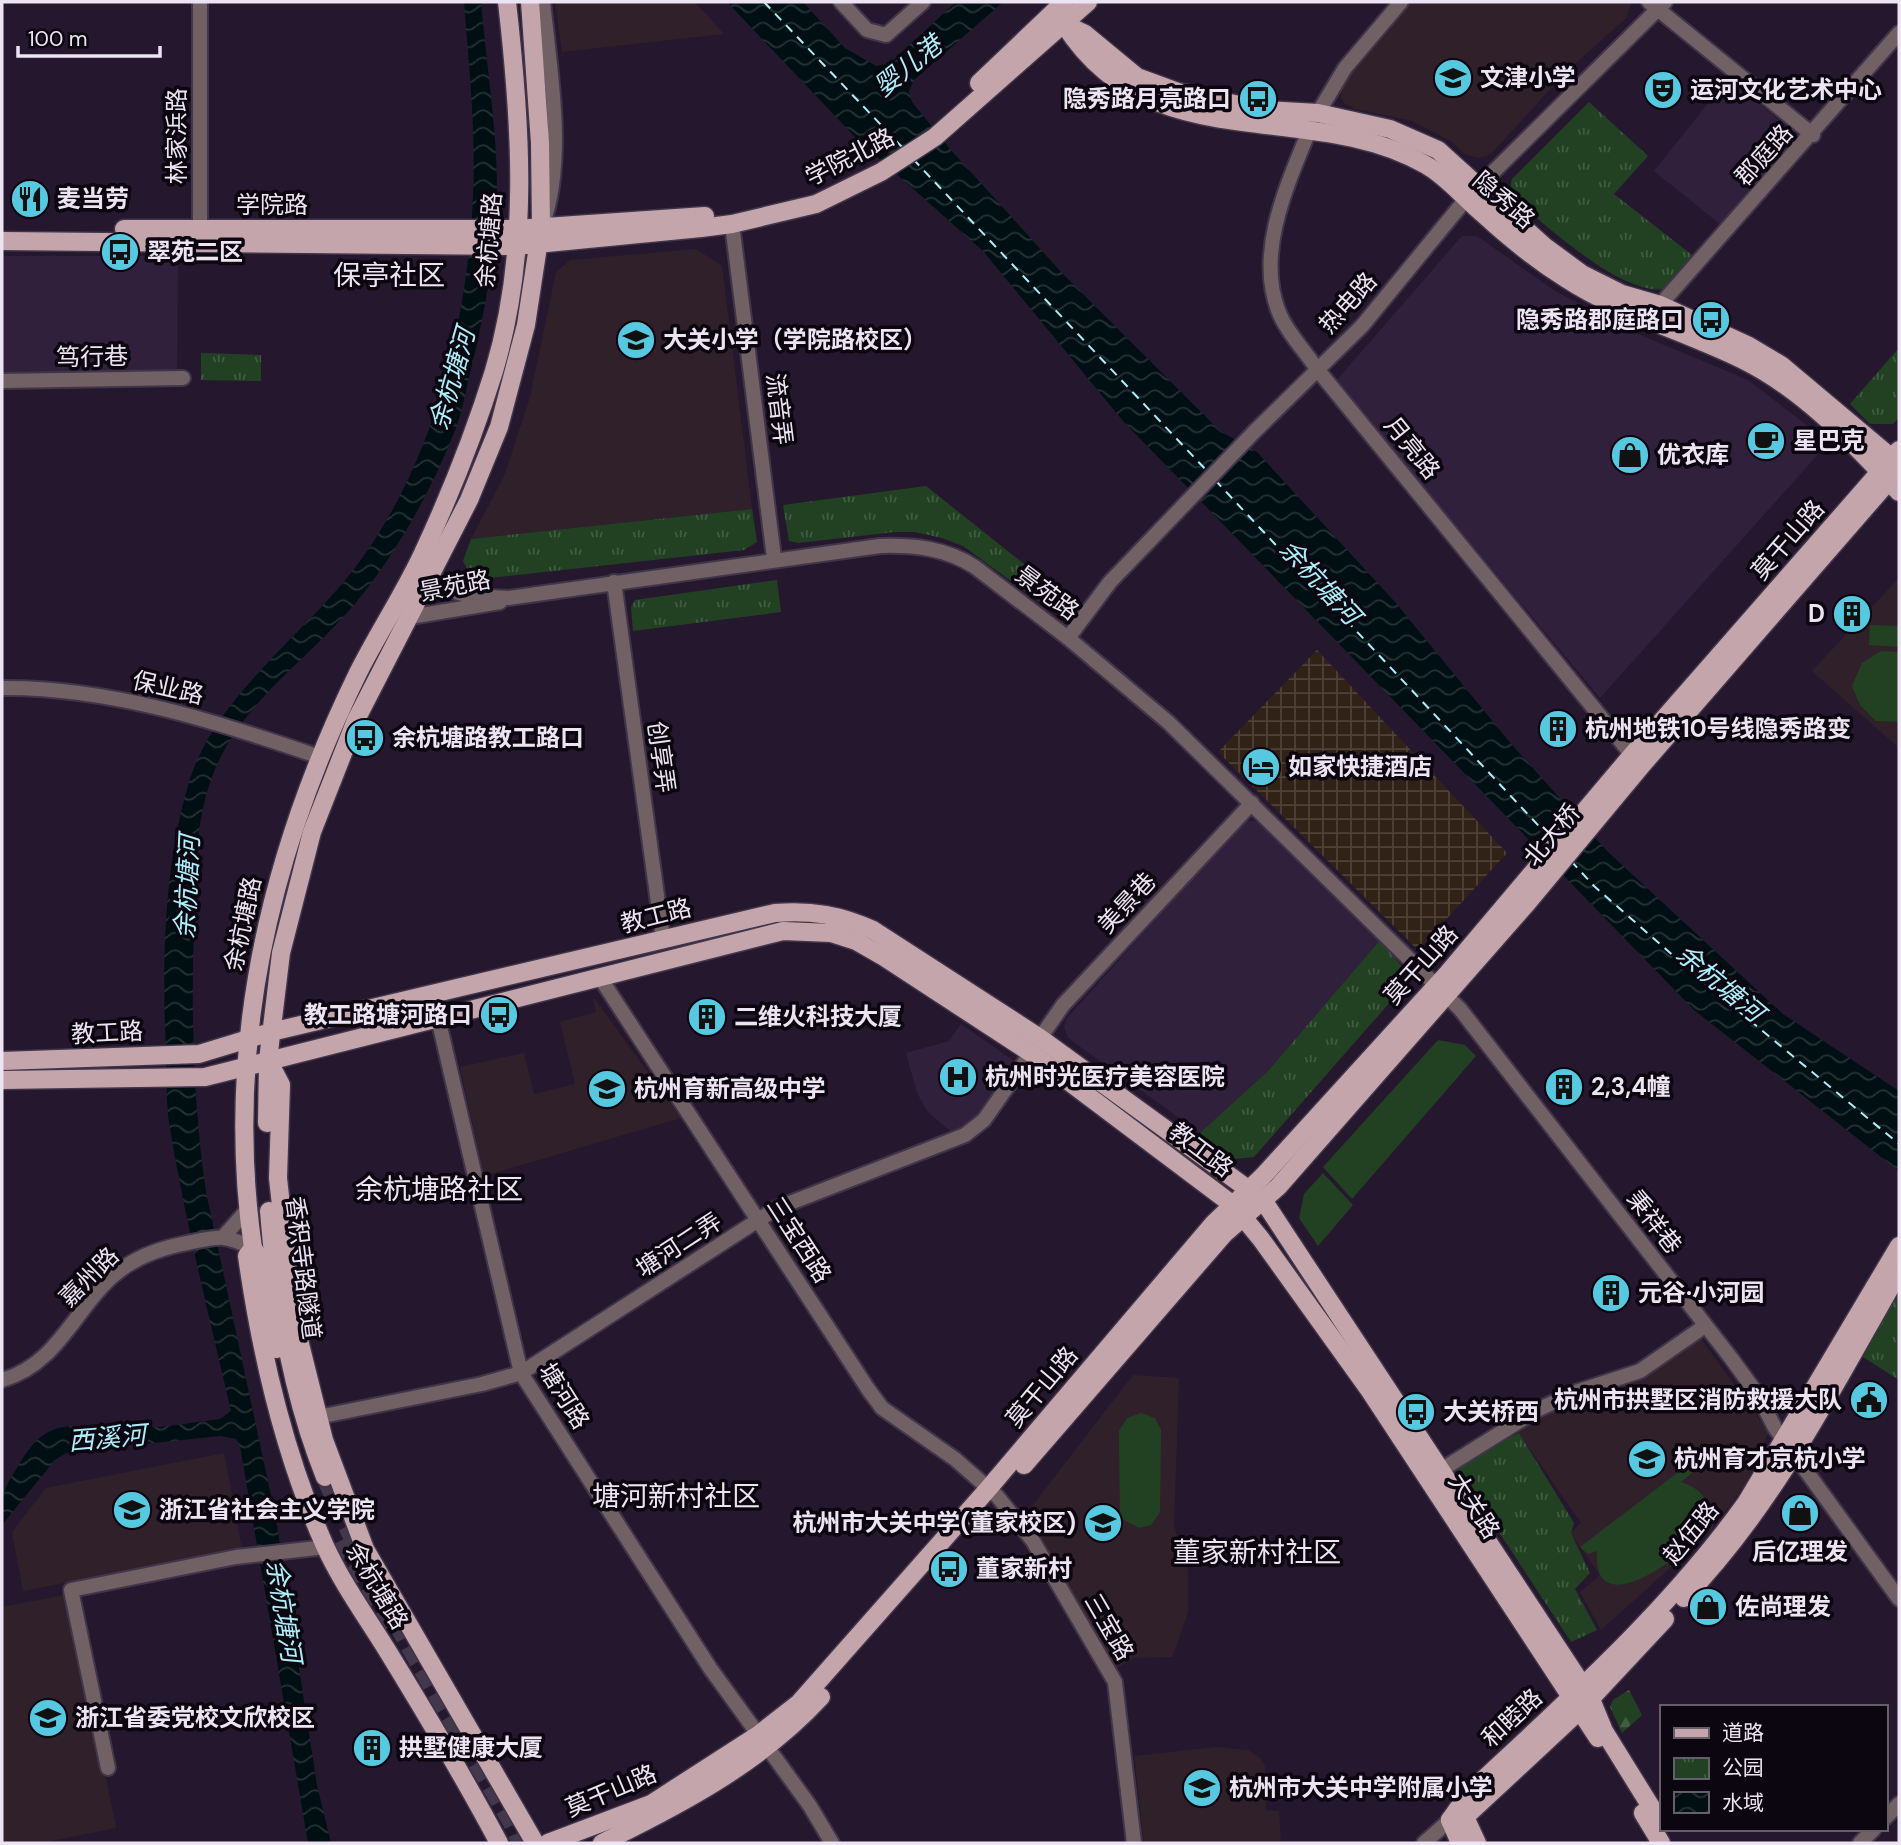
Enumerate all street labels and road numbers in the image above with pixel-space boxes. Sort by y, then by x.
street label: 林家浜路 [161,88,192,184]
street label: 郡庭路 [1728,118,1799,192]
street label: 学院北路 [800,121,900,192]
street label: 隐秀路 [1467,164,1542,235]
street label: 学院路 [236,189,308,220]
street label: 余杭塘路 [469,191,508,289]
street label: 热电路 [1312,266,1383,340]
street label: 笃行巷 [56,340,128,373]
street label: 流音弄 [760,371,799,447]
street label: 月亮路 [1378,410,1447,485]
street label: 莫干山路 [1744,493,1831,586]
street label: 景苑路 [1009,559,1085,627]
street label: 景苑路 [417,563,493,608]
street label: 保业路 [130,664,207,711]
street label: 创享弄 [641,719,682,795]
street label: 北大桥 [1517,797,1587,872]
street label: 美景巷 [1091,866,1163,940]
street label: 余杭塘路 [217,874,268,974]
street label: 教工路 [617,892,695,939]
street label: 莫干山路 [1377,919,1464,1011]
street label: 教工路 [70,1015,144,1050]
street label: 教工路 [1163,1116,1239,1184]
street label: 秉祥巷 [1620,1184,1689,1260]
street label: 三宝西路 [760,1191,839,1288]
street label: 香积寺路隧道 [279,1195,328,1341]
street label: 塘河二弄 [630,1205,727,1284]
street label: 嘉州路 [52,1240,125,1313]
street label: 莫干山路 [999,1340,1084,1433]
street label: 塘河路 [532,1357,597,1434]
street label: 大关路 [1442,1467,1507,1544]
street label: 赵伍路 [1656,1495,1725,1570]
street label: 余杭塘路 [339,1537,415,1635]
street label: 三宝路 [1078,1588,1141,1666]
street label: 和睦路 [1475,1682,1549,1754]
street label: 莫干山路 [561,1758,661,1824]

